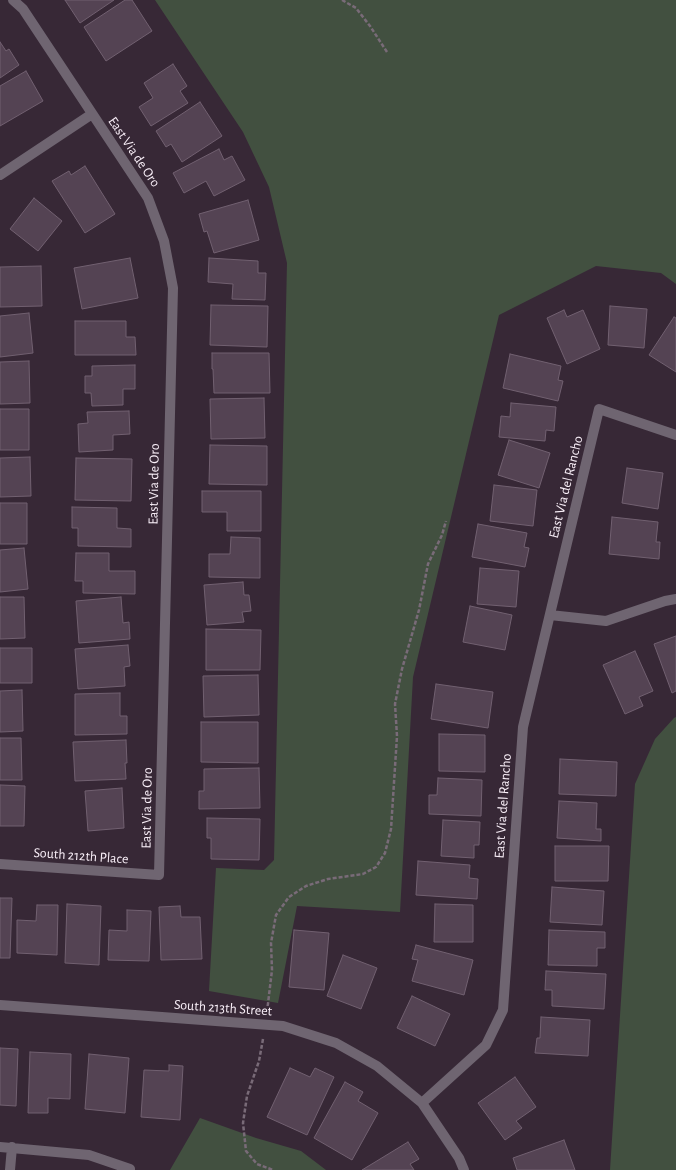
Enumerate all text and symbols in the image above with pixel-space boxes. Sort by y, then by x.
street label: East Via de Oro [104,114,164,190]
street label: East Via del Rancho [545,434,587,540]
street label: East Via de Oro [145,443,163,525]
street label: East Via del Rancho [491,753,515,859]
street label: East Via de Oro [138,767,156,849]
street label: South 212th Place [33,844,129,868]
street label: South 213th Street [173,996,273,1020]

